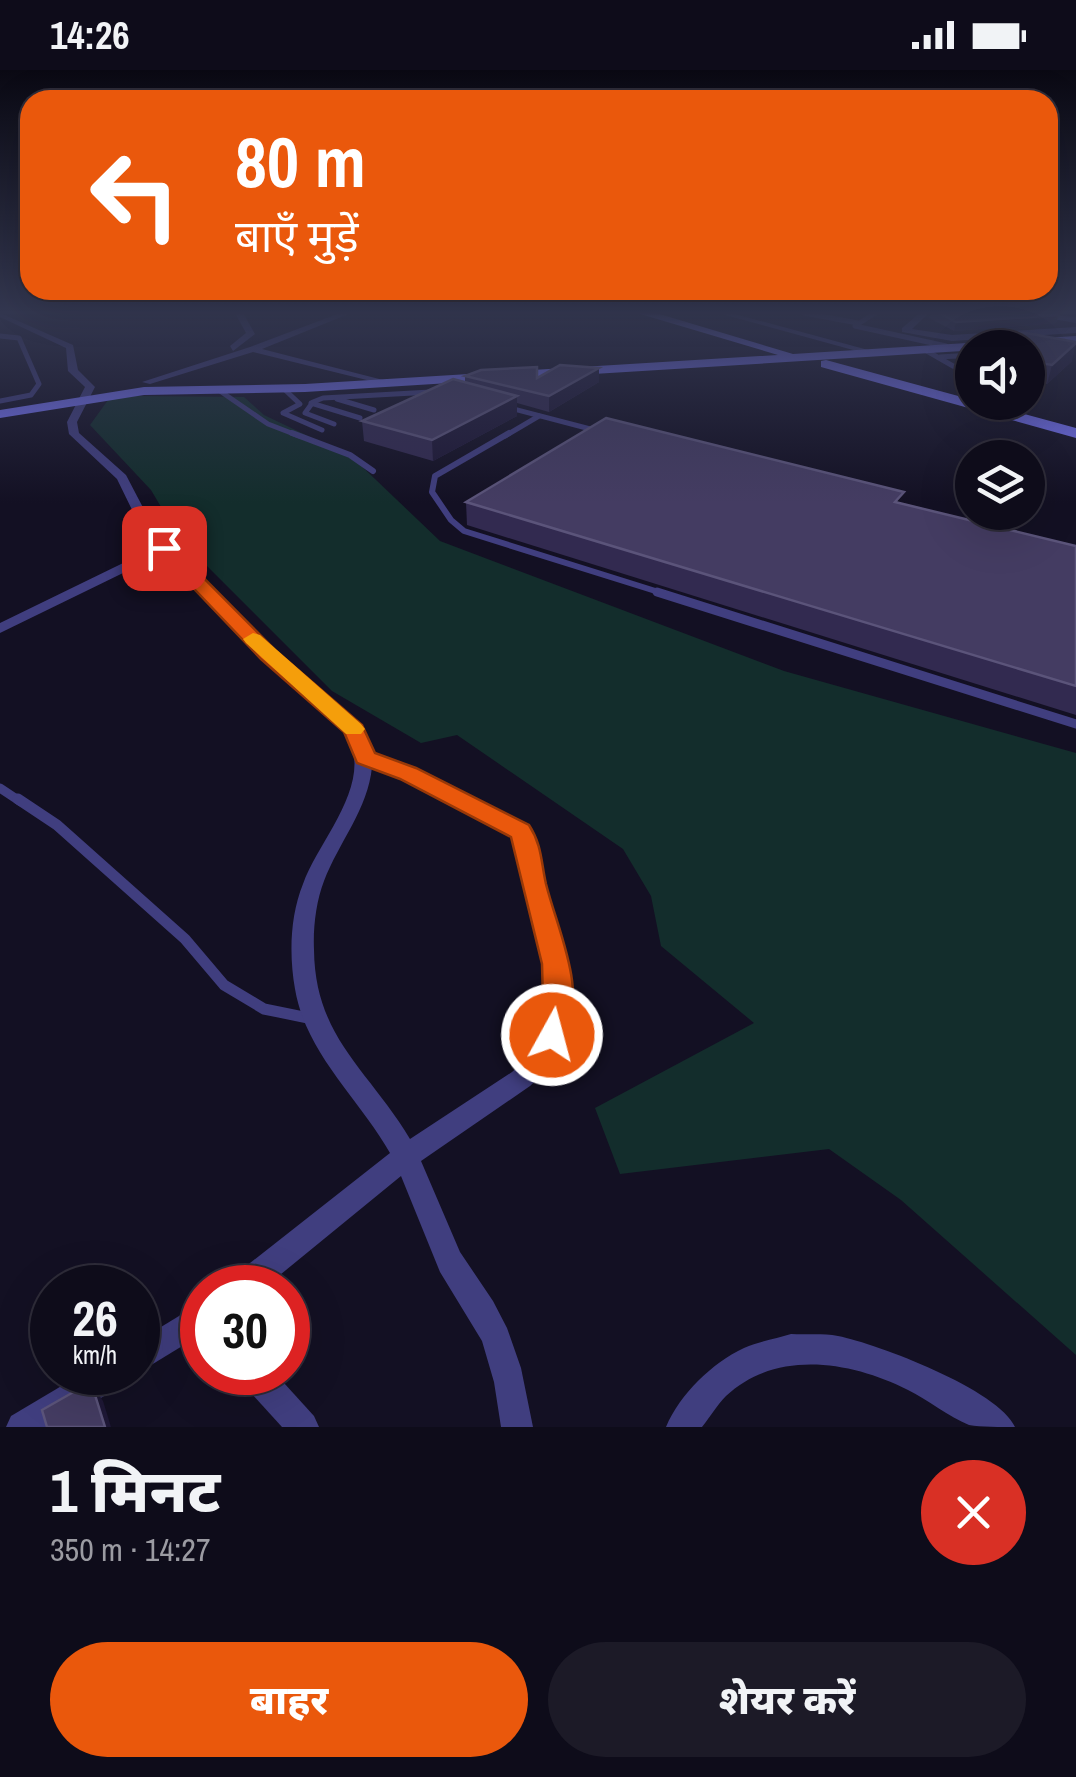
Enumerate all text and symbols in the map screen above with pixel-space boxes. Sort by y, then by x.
text: 14:26 [50,10,130,61]
text: 80 m [235,115,366,209]
icon: left [70,130,200,260]
text: बाएँ मुड़ें [235,205,358,266]
map controls [955,330,1045,530]
button: sound [955,330,1045,420]
button: layers [955,440,1045,530]
pin [122,506,207,591]
icon: arrive [137,521,192,576]
position arrow [500,983,604,1087]
speed limit sign: 30 [180,1265,310,1395]
text: 26 [72,1284,118,1352]
text: km/h [73,1338,117,1372]
text: 1 मिनट [50,1450,220,1531]
button: close [921,1460,1026,1565]
text: 350 m · 14:27 [50,1528,210,1571]
button: बाहर [50,1642,528,1757]
button: शेयर करें [548,1642,1026,1757]

